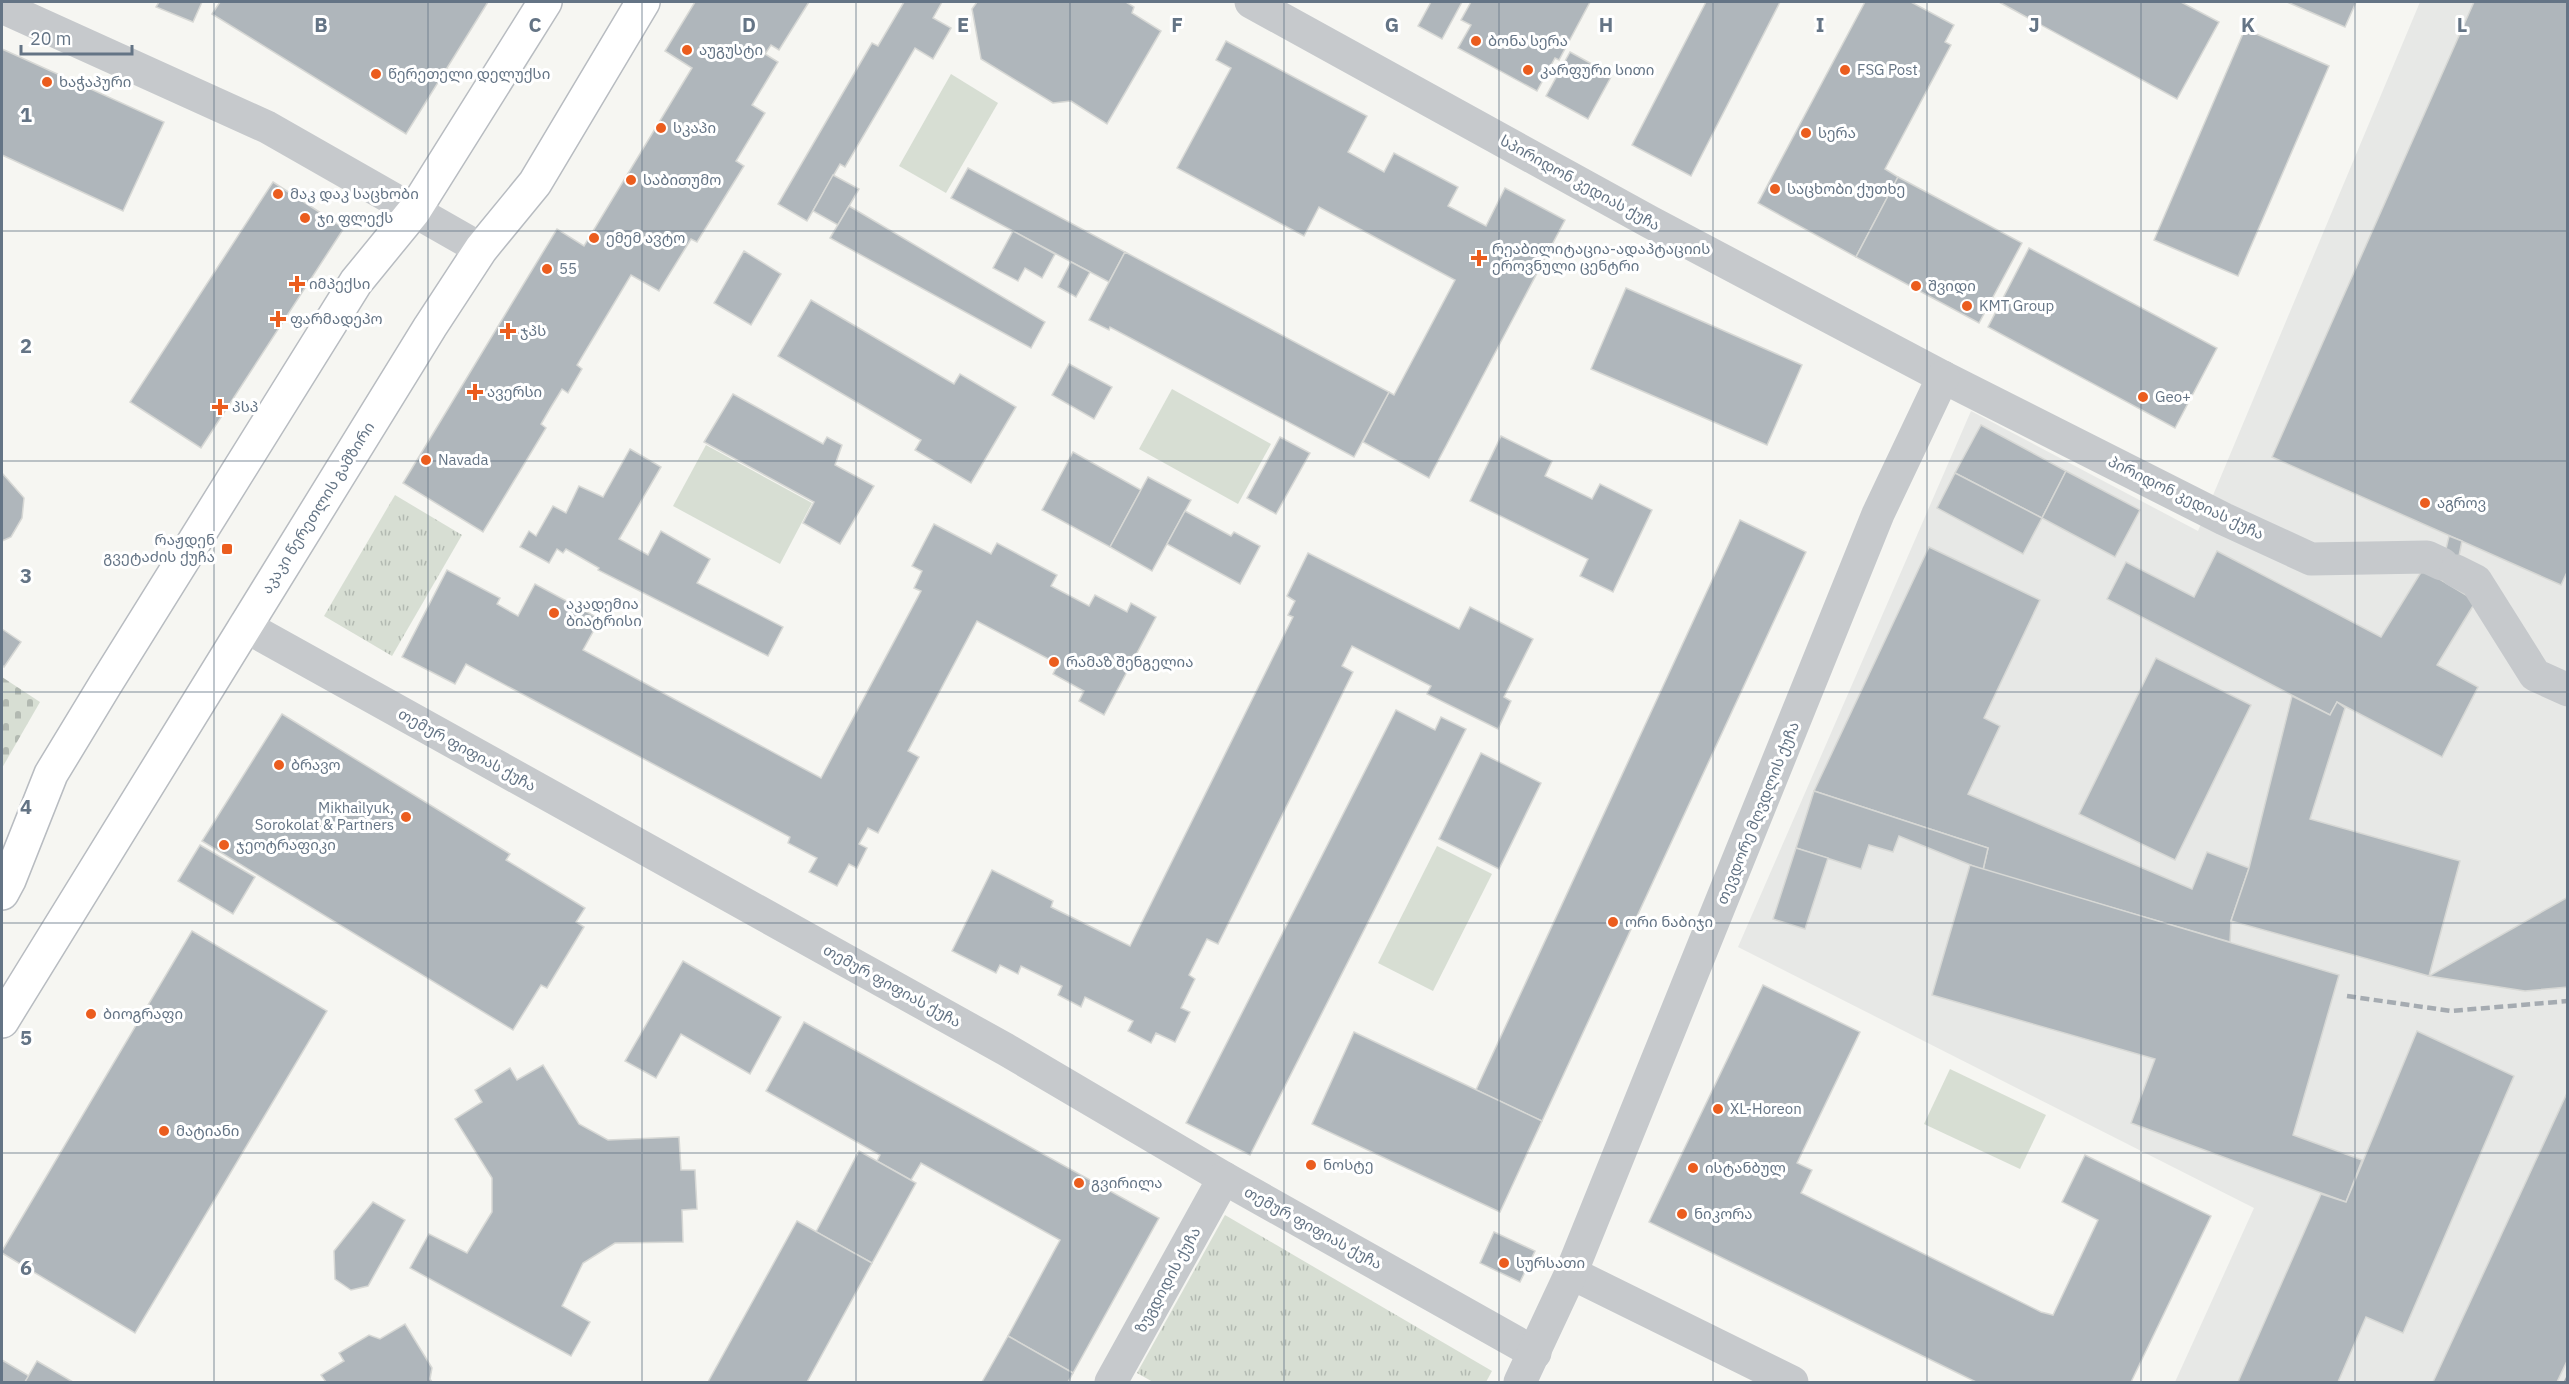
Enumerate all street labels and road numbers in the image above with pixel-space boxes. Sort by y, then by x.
street label: სპირიდონ კედიას ქუჩა [1497,131,1664,234]
street label: აკაკი წერეთლის გამზირი [257,418,378,597]
street label: პირიდონ კედიას ქუჩა [2105,452,2267,544]
street label: თემურ ფიფიას ქუჩა [395,704,539,795]
street label: თევდორე მღვდლის ქუჩა [1712,719,1803,907]
street label: თემურ ფიფიას ქუჩა [820,940,964,1031]
street label: თემურ ფიფიას ქუჩა [1241,1182,1385,1273]
street label: ზუგდიდის ქუჩა [1131,1224,1204,1336]

